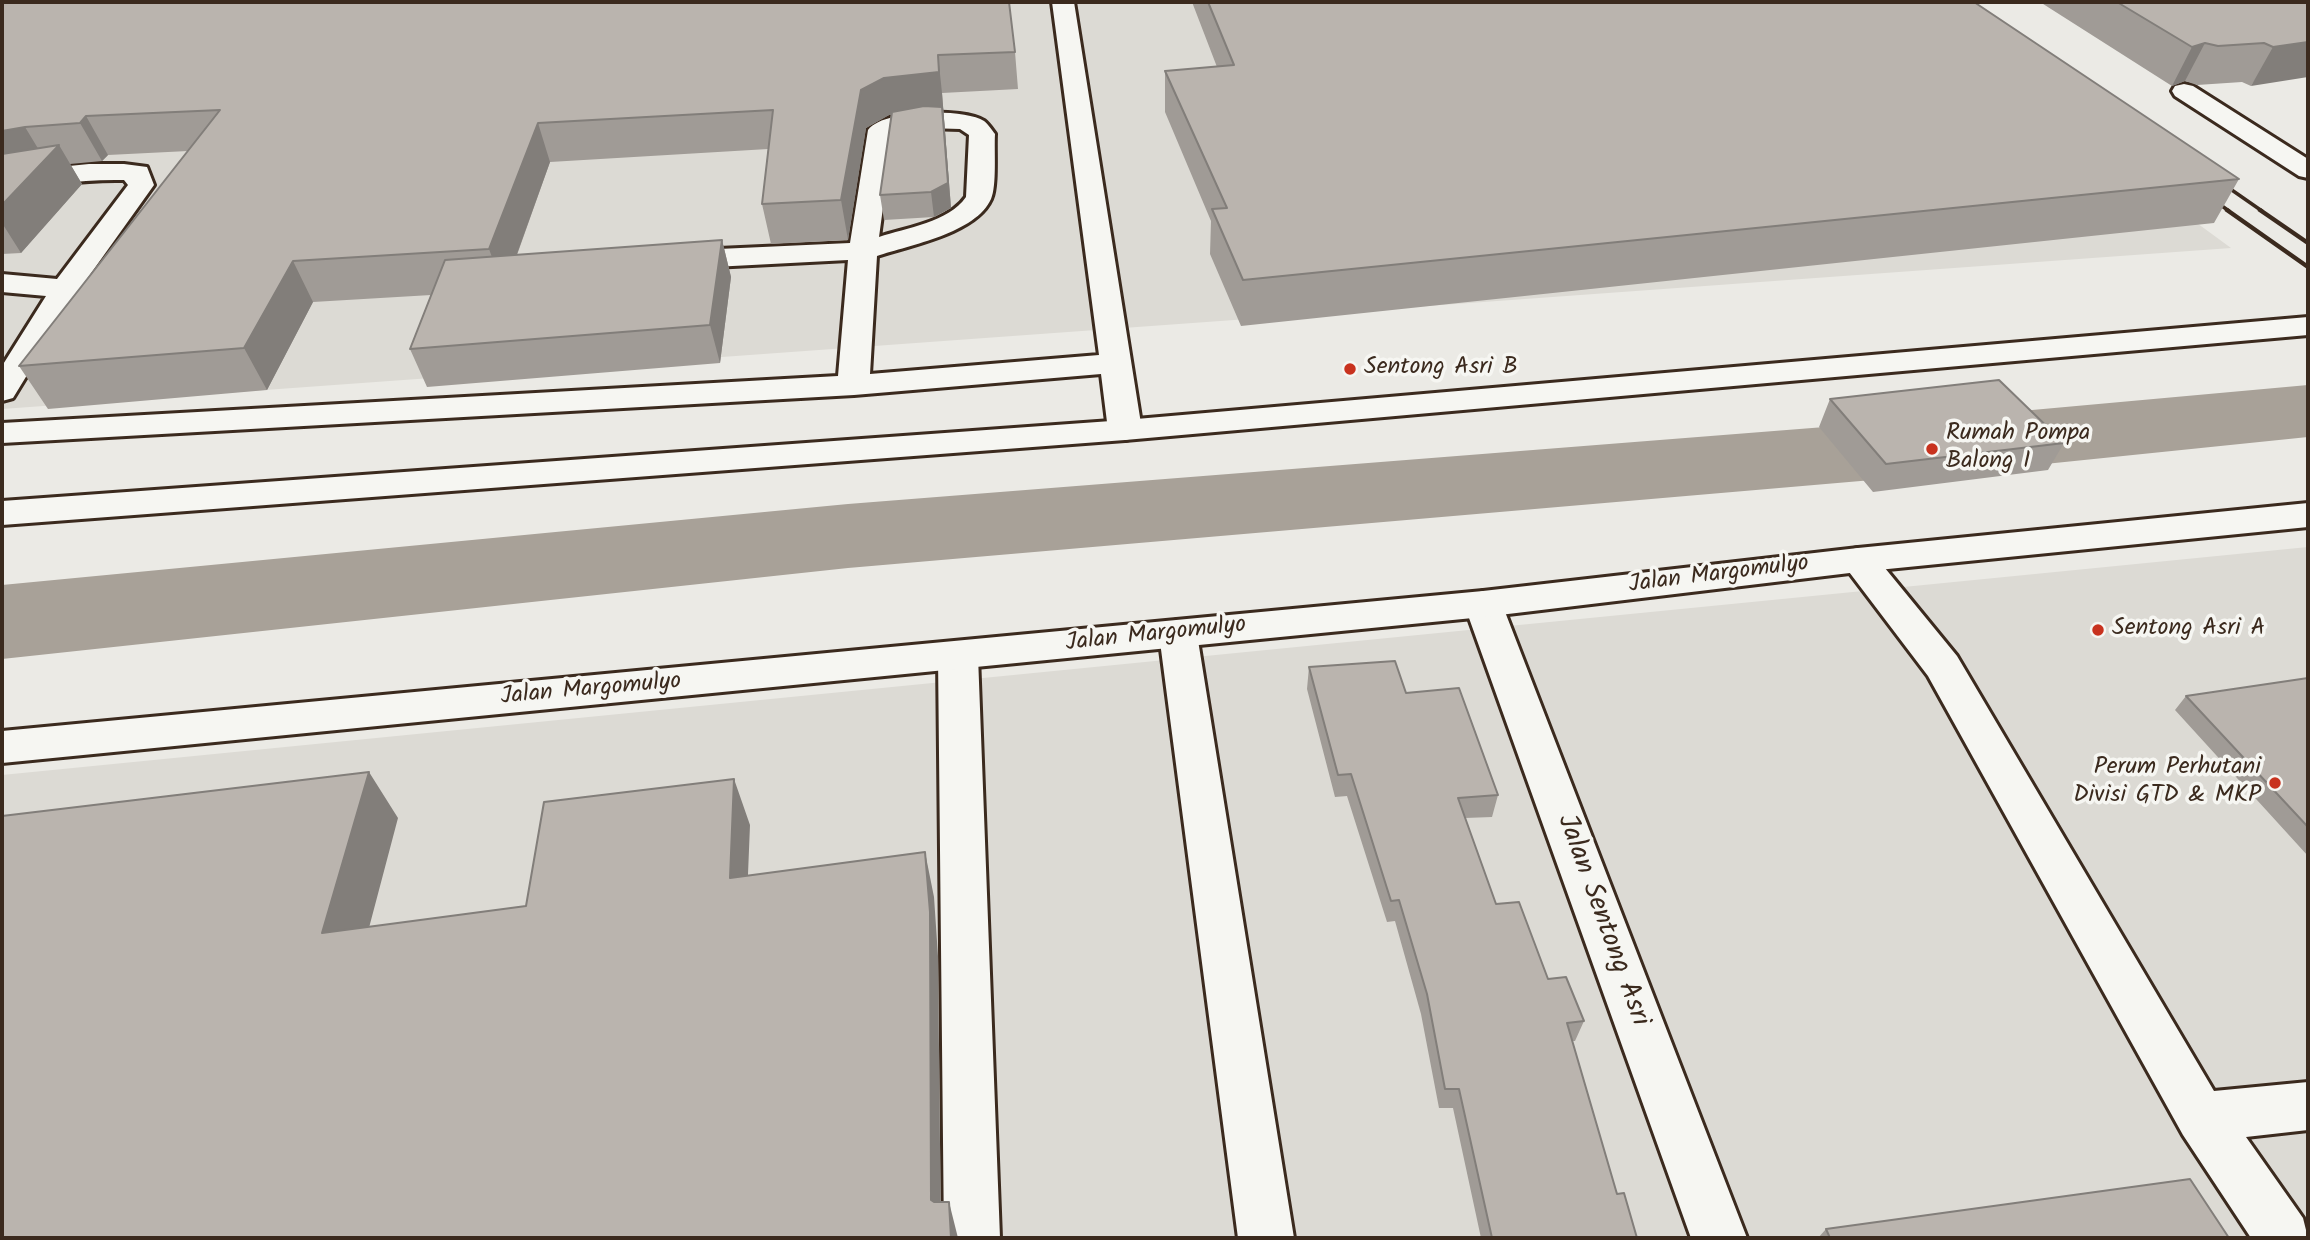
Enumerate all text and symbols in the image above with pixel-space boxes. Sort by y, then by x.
place label: Sentong Asri B [1364,355,1518,383]
marker: Sentong Asri B [1342,361,1358,377]
place label: Rumah Pompa Balong I [1946,421,2090,477]
marker: Rumah Pompa Balong I [1924,441,1940,457]
street label: Jalan Margomulyo [1627,551,1811,601]
street label: Jalan Margomulyo [1064,612,1248,660]
place label: Sentong Asri A [2112,616,2265,644]
marker: Sentong Asri A [2090,622,2106,638]
street label: Jalan Margomulyo [500,669,682,713]
place label: Perum Perhutani Divisi GTD & MKP [2073,755,2261,811]
marker: Perum Perhutani Divisi GTD & MKP [2267,775,2283,791]
street label: Jalan Sentong Asri [1547,811,1655,1031]

